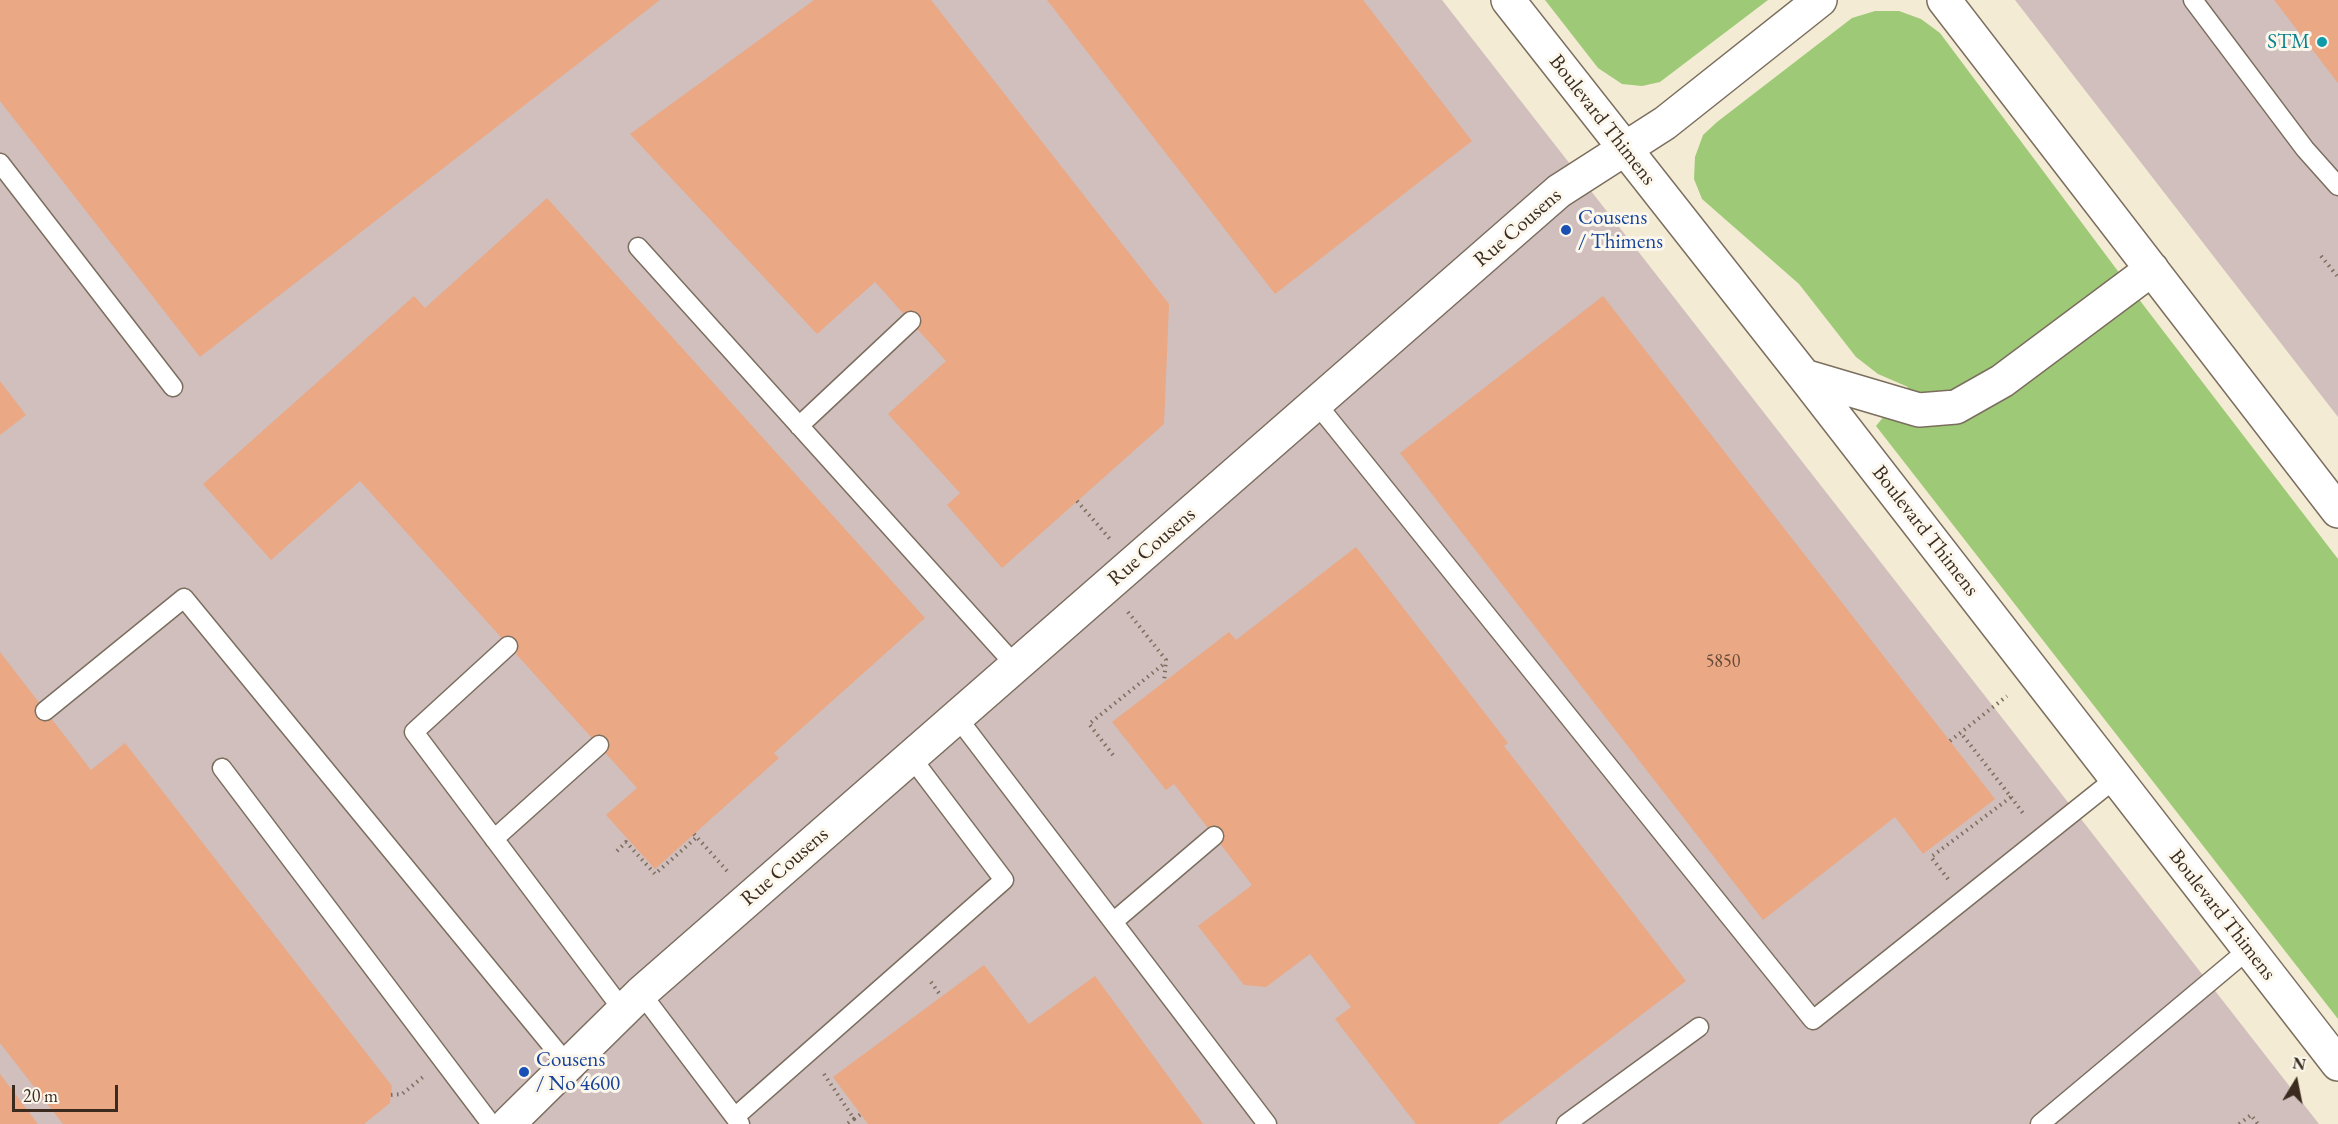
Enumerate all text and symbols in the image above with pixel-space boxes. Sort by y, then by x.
place label: STM [2267,29,2310,55]
marker: STM [2315,35,2329,49]
street label: Boulevard Thimens [1543,50,1661,190]
street label: Rue Cousens [1469,183,1567,273]
place label: Cousens / Thimens [1578,205,1663,255]
marker: Cousens / Thimens [1559,223,1573,237]
street label: Boulevard Thimens [1866,461,1984,601]
street label: Rue Cousens [1103,502,1201,592]
house number: 5850 [1706,651,1740,673]
street label: Rue Cousens [736,822,834,912]
street label: Boulevard Thimens [2163,845,2281,985]
place label: Cousens / No 4600 [536,1047,620,1097]
north arrow [2266,1052,2326,1112]
text: N [2291,1052,2307,1075]
marker: Cousens / No 4600 [517,1065,531,1079]
scale bar [15,1073,122,1111]
text: 20 m [23,1084,58,1107]

